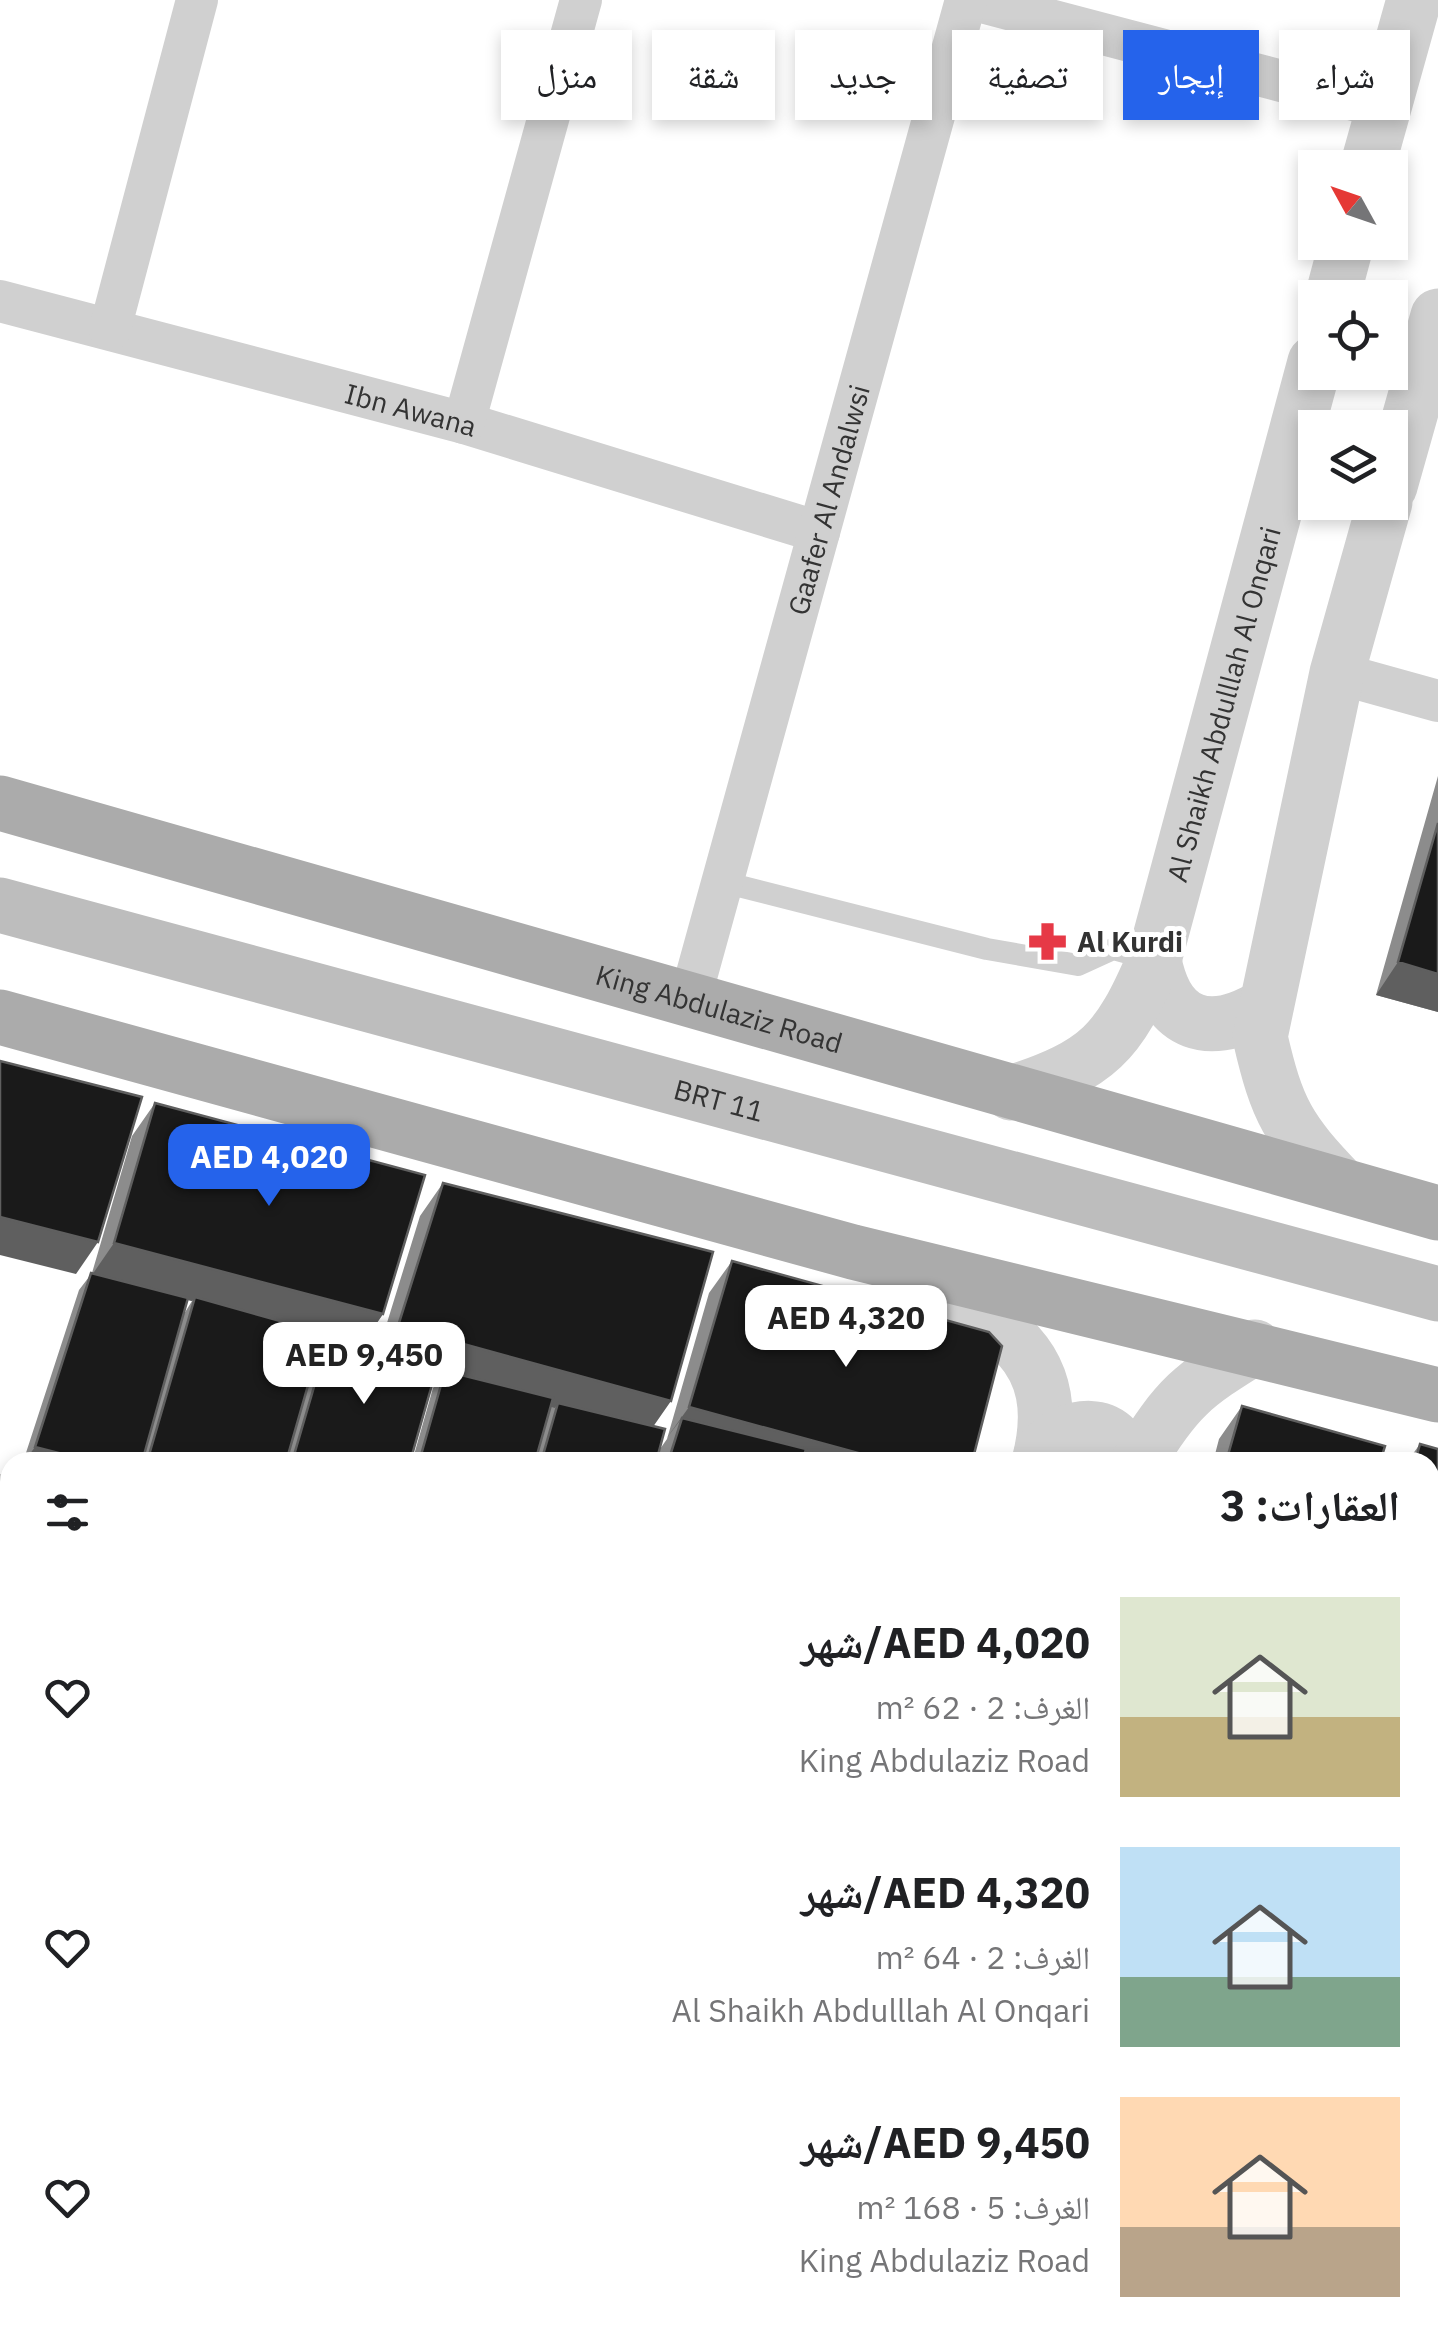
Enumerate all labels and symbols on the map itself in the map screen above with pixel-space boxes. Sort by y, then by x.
north arrow [1298,150,1408,260]
street label: Ibn Awana [341,374,482,444]
street label: Gaafer Al Andalwsi [778,380,877,619]
street label: Al Shaikh Abdulllah Al Onqari [1157,522,1288,886]
pharmacy icon: Al Kurdi [1026,920,1068,962]
place label: Al Kurdi [1077,923,1183,960]
street label: King Abdulaziz Road [592,955,847,1061]
street label: BRT 11 [670,1070,768,1129]
pin: AED 4,020 [155,1124,383,1209]
pin: AED 4,320 [732,1285,960,1370]
pin: AED 9,450 [250,1322,478,1407]

